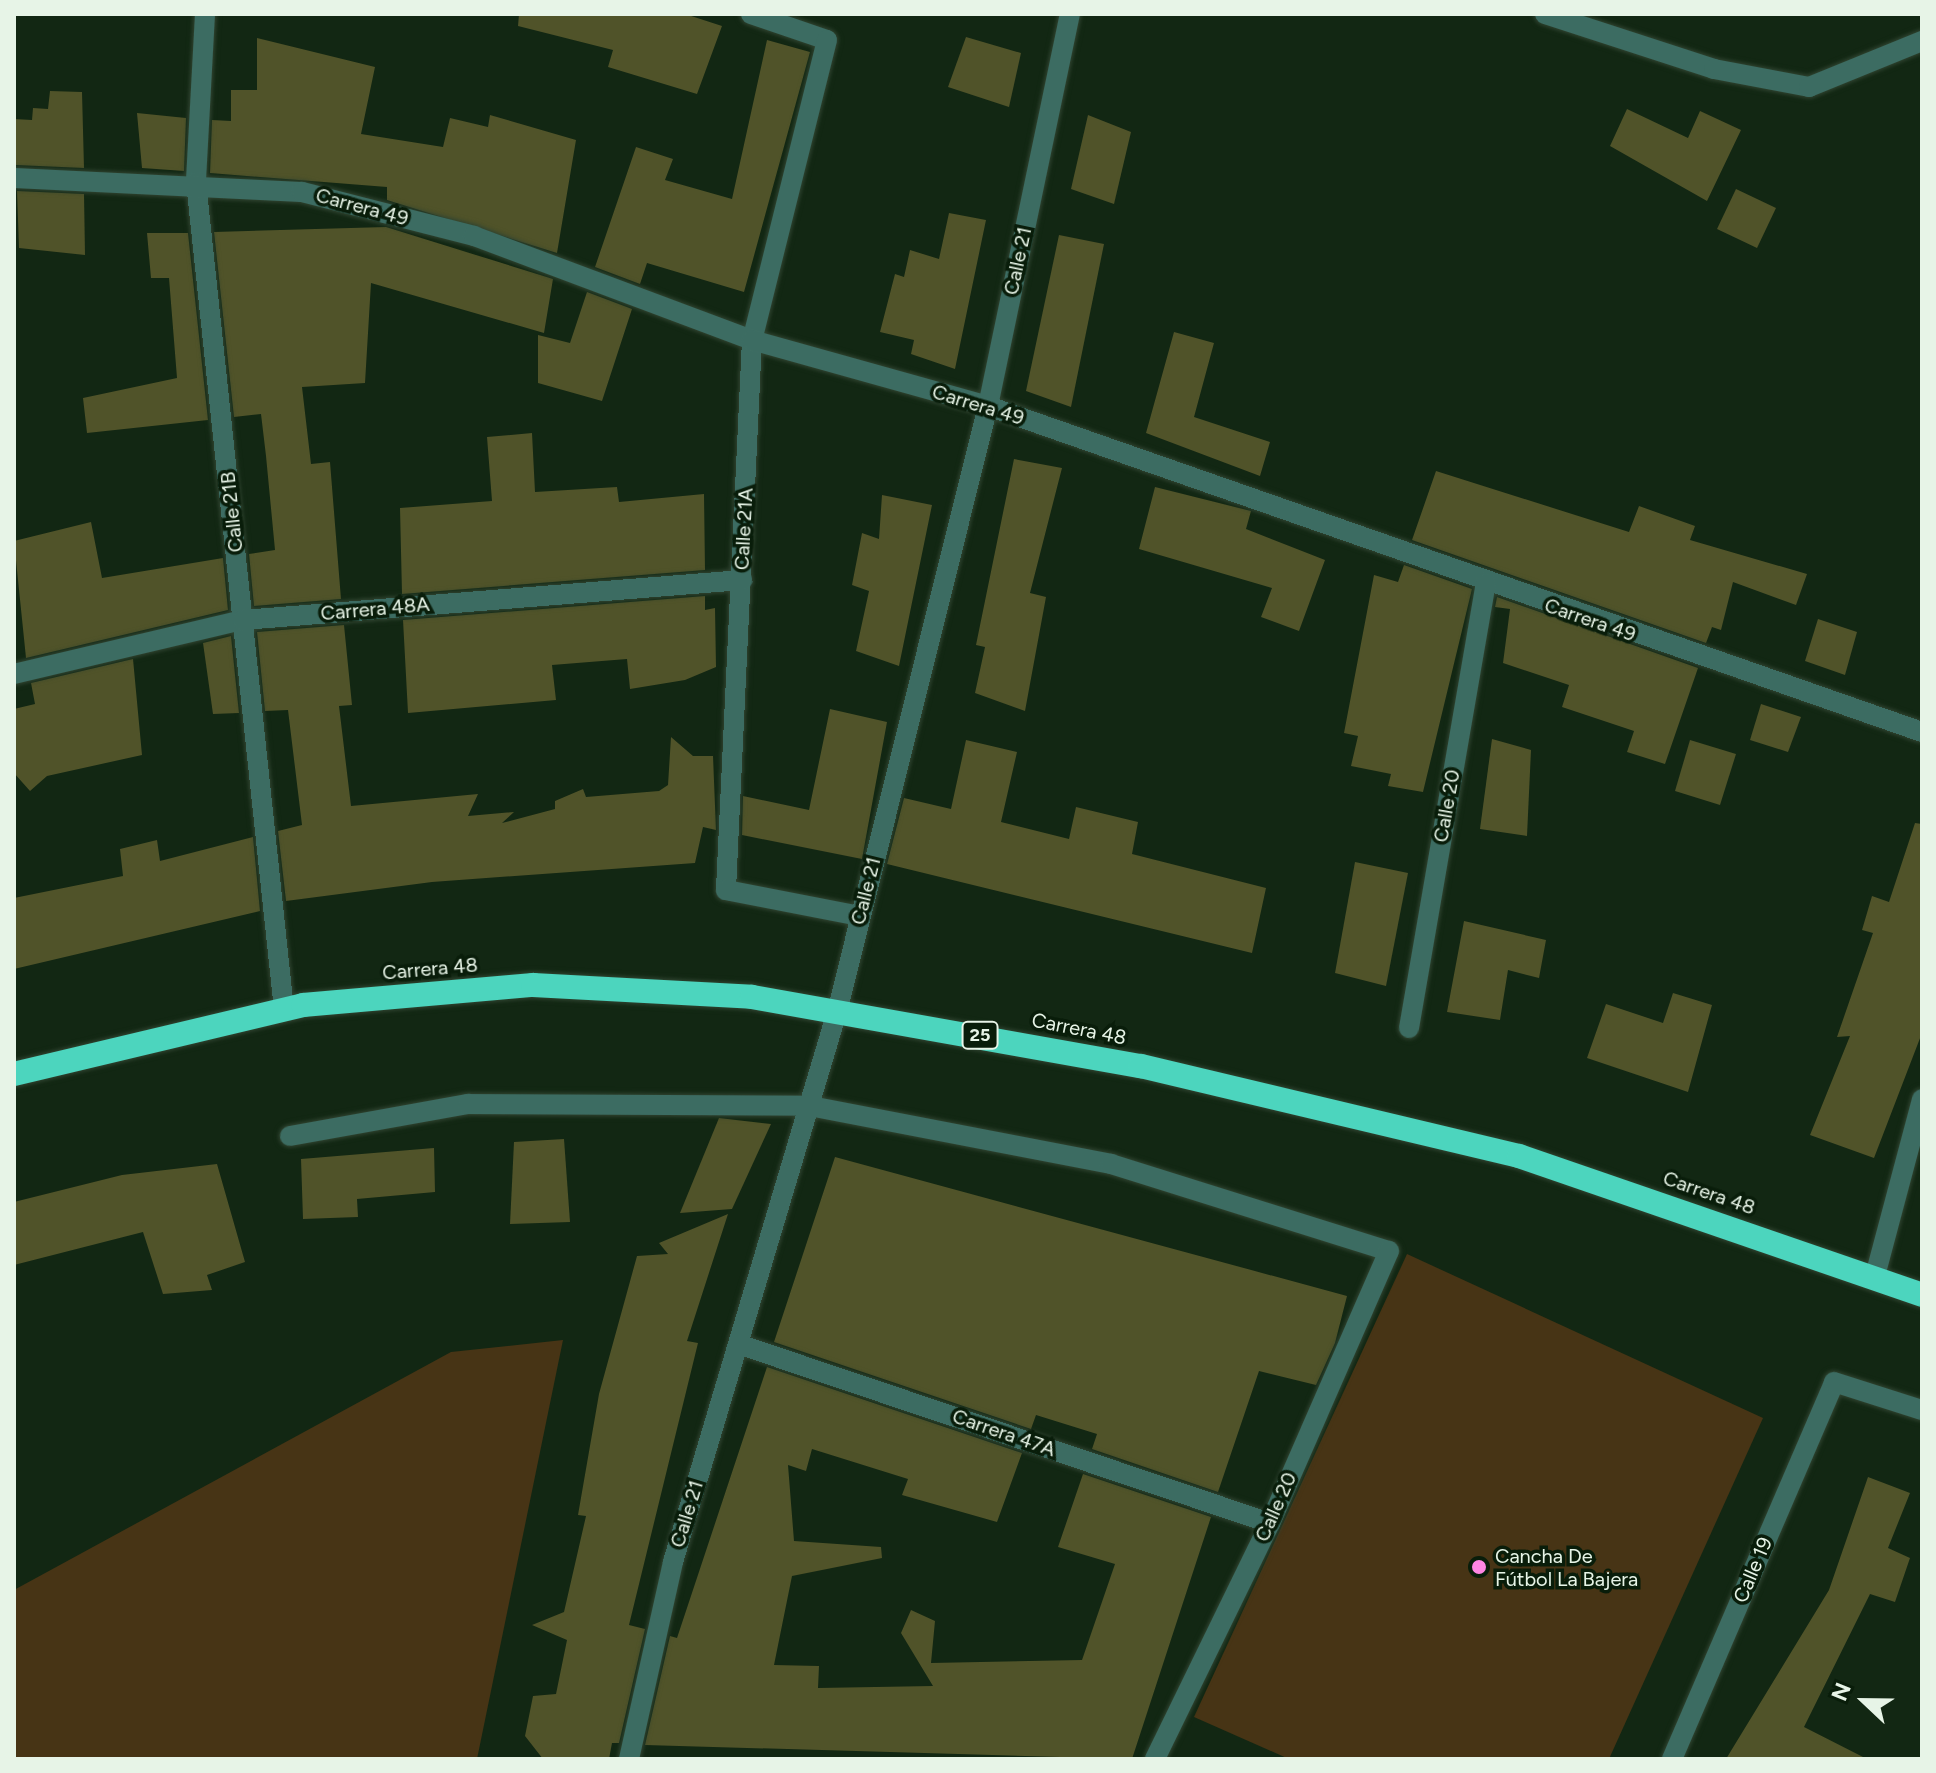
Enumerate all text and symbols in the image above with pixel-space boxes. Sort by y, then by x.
street label: Carrera 49 [313,183,411,231]
street label: Calle 21 [999,225,1037,297]
street label: Carrera 49 [929,380,1027,430]
street label: Calle 21B [216,470,248,554]
street label: Calle 21A [730,487,758,571]
street label: Carrera 48A [320,592,430,626]
street label: Carrera 49 [1541,593,1639,647]
street label: Calle 20 [1429,768,1465,844]
street label: Calle 21 [846,855,886,927]
street label: Carrera 48 [381,953,479,985]
street label: Carrera 48 [1030,1008,1128,1050]
road number: 25 [960,1021,1000,1049]
street label: Carrera 48 [1660,1166,1758,1220]
street label: Carrera 47A [949,1404,1059,1462]
street label: Calle 20 [1250,1469,1302,1545]
street label: Calle 21 [665,1478,709,1550]
street label: Calle 19 [1729,1534,1777,1606]
place label: Cancha De Fútbol La Bajera [1495,1544,1638,1591]
marker: Cancha De Fútbol La Bajera [1470,1558,1488,1576]
north arrow [1824,1661,1904,1741]
text: N [1826,1679,1857,1705]

